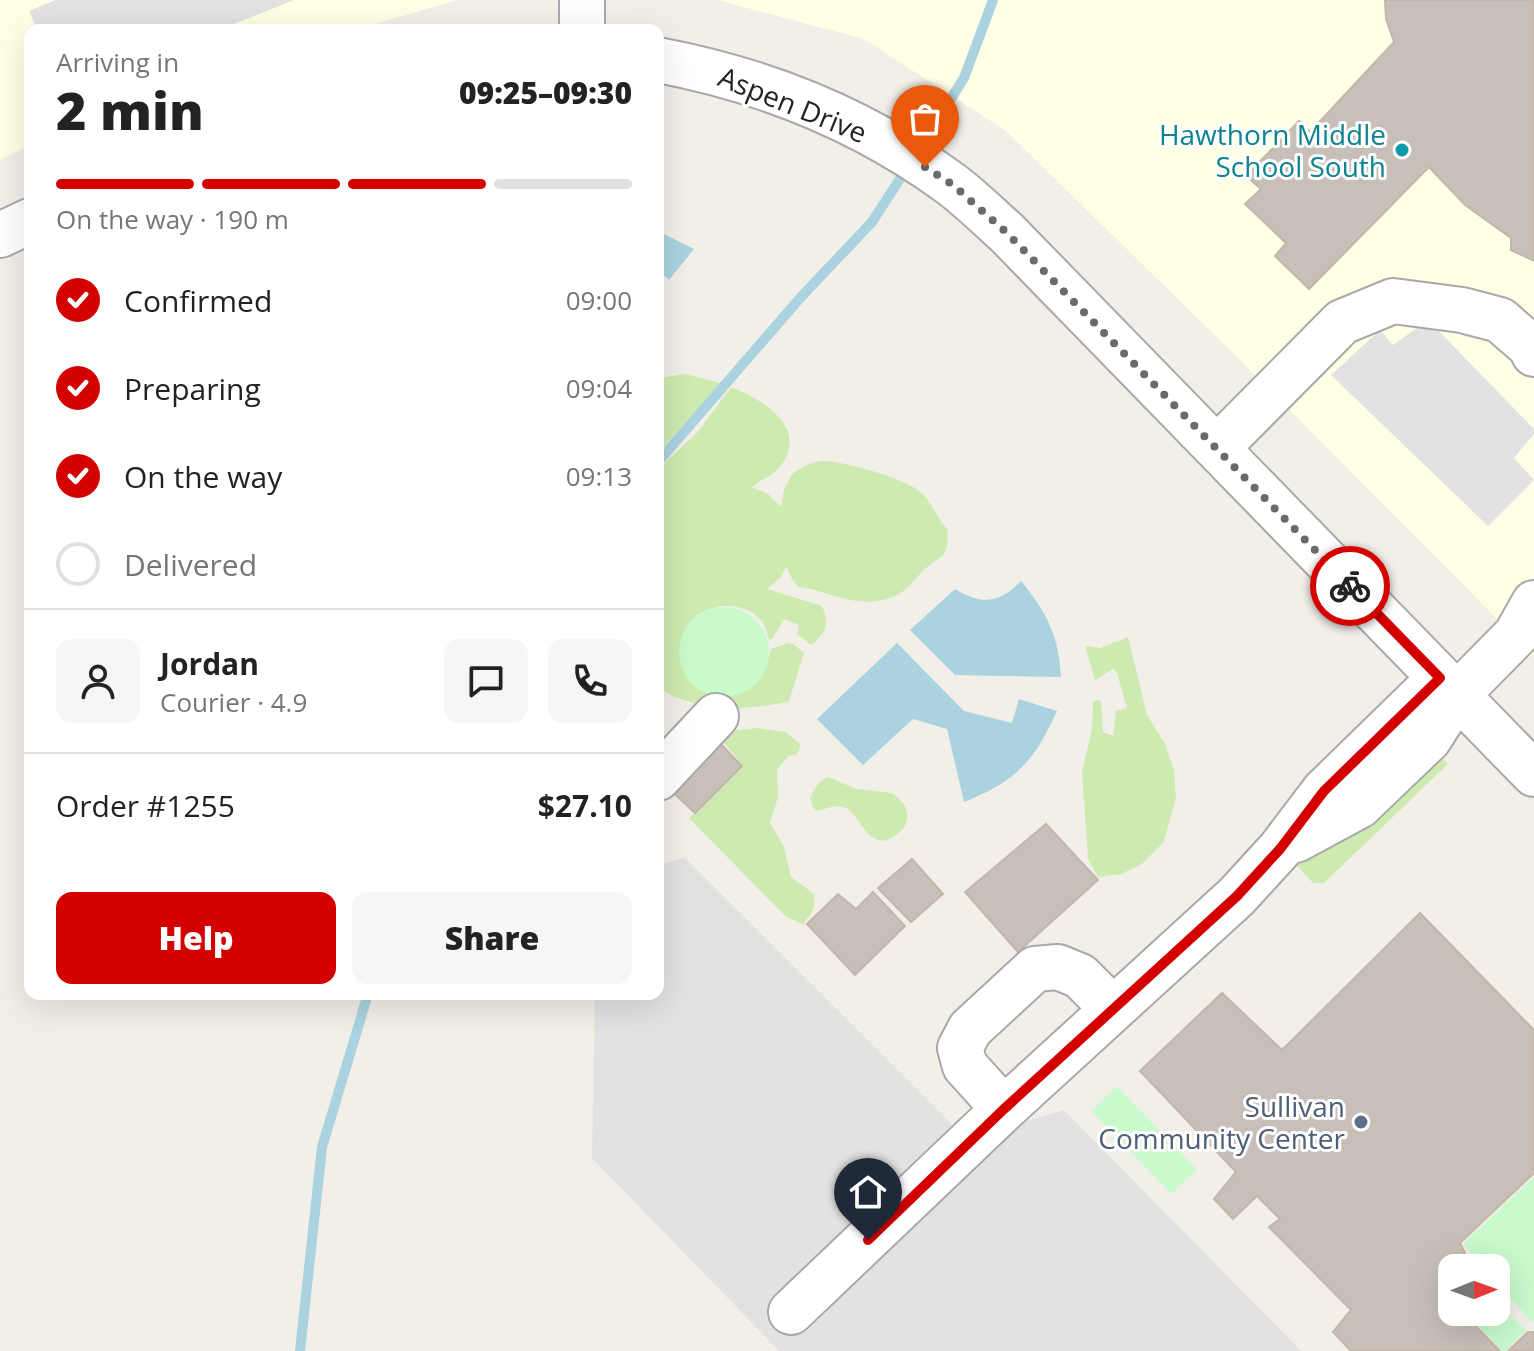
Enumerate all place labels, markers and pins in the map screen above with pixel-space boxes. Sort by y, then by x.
pin [891,85,959,167]
place label: Hawthorn Middle School South [1159,115,1386,185]
marker: Hawthorn Middle School South [1393,141,1411,159]
place label: Sullivan Community Center [1098,1087,1346,1157]
marker: Sullivan Community Center [1352,1113,1370,1131]
pin [834,1158,902,1240]

